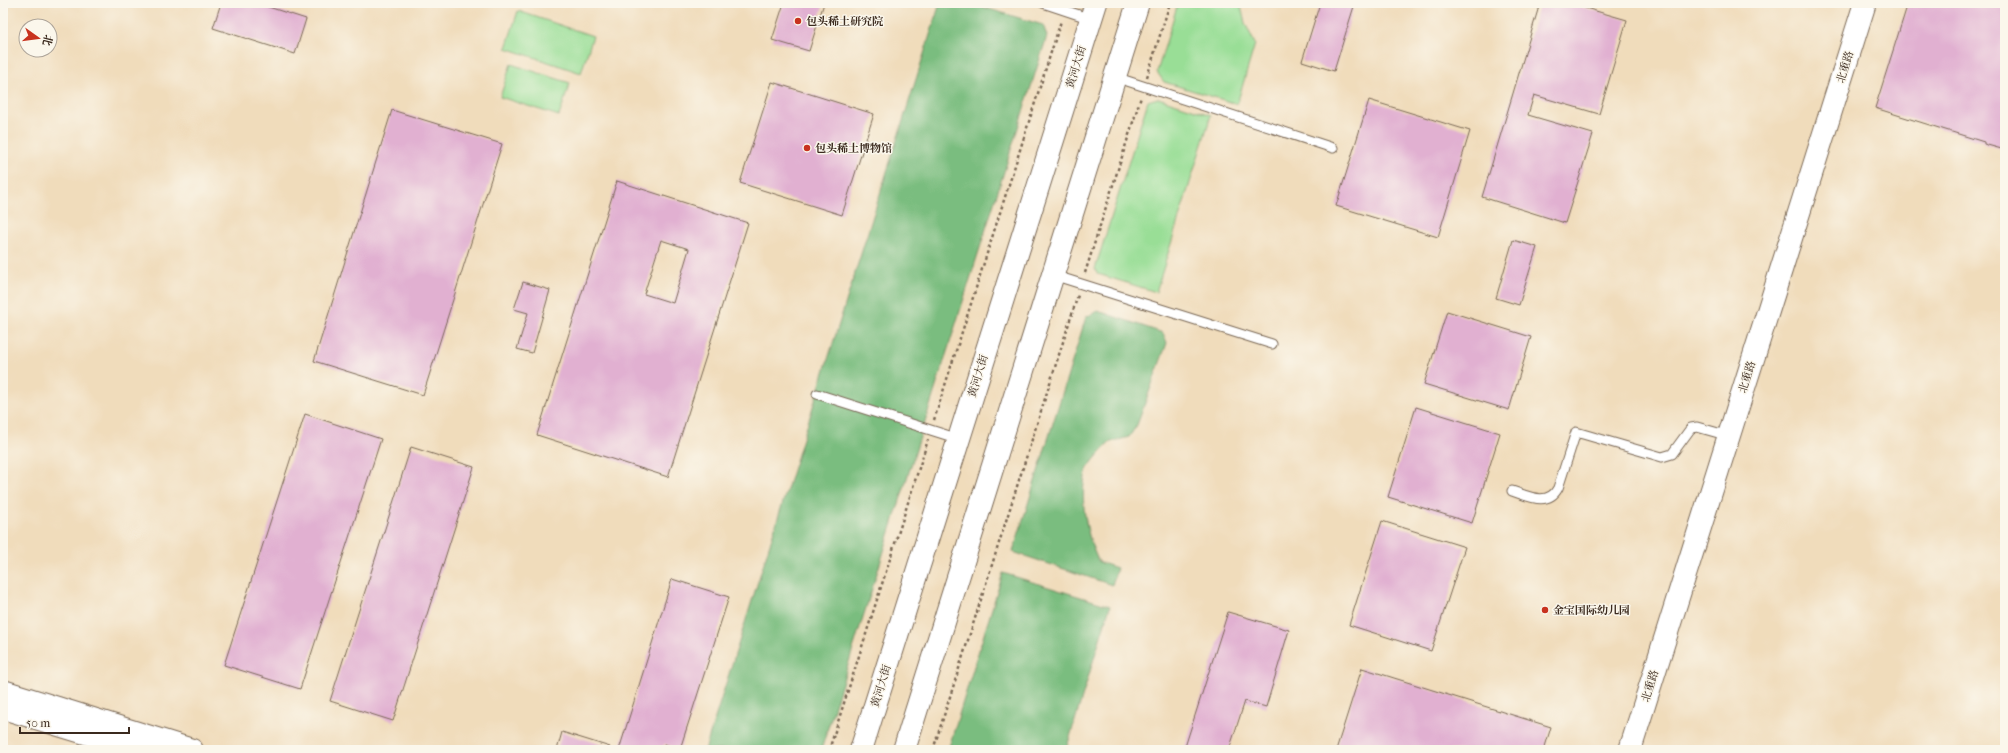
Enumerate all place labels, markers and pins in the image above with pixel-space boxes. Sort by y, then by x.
place label: 包头稀土研究院 [806,15,884,28]
marker: 包头稀土研究院 [793,16,803,26]
place label: 包头稀土博物馆 [815,142,892,155]
marker: 包头稀土博物馆 [802,143,812,153]
place label: 金宝国际幼儿园 [1553,604,1630,617]
marker: 金宝国际幼儿园 [1540,605,1550,615]

